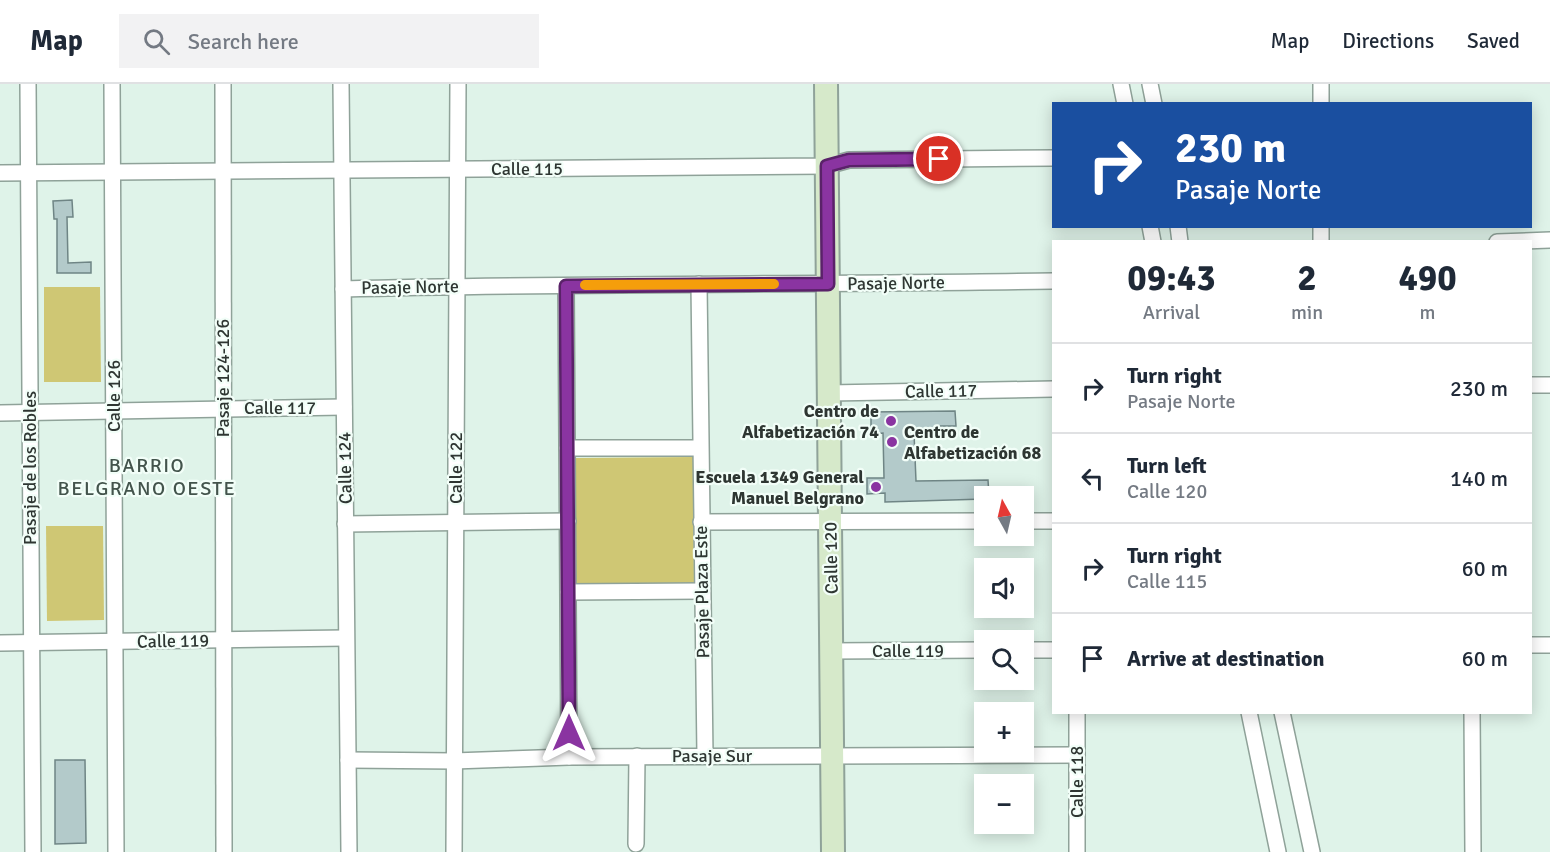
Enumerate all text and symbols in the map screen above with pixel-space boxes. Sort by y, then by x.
search box [119,14,539,68]
text: Map [30,24,83,58]
icon: search [140,25,173,58]
text: Search here [188,28,299,55]
text: Map [1271,28,1309,54]
text: Directions [1342,28,1434,54]
text: Saved [1467,28,1520,54]
text: 230 m [1175,123,1286,174]
icon: right [1076,126,1154,204]
pin [913,133,964,184]
icon: arrive [922,142,955,175]
street label: Calle 115 [491,158,563,180]
text: Pasaje Norte [1175,174,1322,207]
text: 09:43 [1127,256,1216,301]
text: 2 [1297,256,1317,301]
text: 490 [1398,256,1457,301]
street label: Pasaje Norte [847,271,945,295]
street label: Pasaje Norte [361,275,459,299]
text: Arrival [1143,300,1200,325]
text: min [1291,300,1323,325]
text: m [1420,300,1436,325]
street label: Pasaje 124-126 [212,319,234,437]
street label: Calle 126 [103,360,125,432]
text: Turn right [1127,362,1222,389]
icon: right [1076,372,1109,405]
text: 230 m [1450,375,1508,402]
street label: Calle 117 [905,379,977,403]
text: Pasaje Norte [1127,389,1236,414]
street label: Pasaje de los Robles [19,391,41,545]
street label: Calle 117 [244,397,316,419]
place label: Centro de Alfabetización 74 [742,400,879,443]
marker: Centro de Alfabetización 74 [884,414,898,428]
place label: Centro de Alfabetización 68 [904,421,1041,464]
street label: Calle 124 [333,431,357,504]
street label: Calle 122 [445,432,467,504]
marker: Centro de Alfabetización 68 [885,435,899,449]
text: Turn left [1127,452,1207,479]
district label: BARRIO BELGRANO OESTE [58,453,236,501]
icon: left [1076,462,1109,495]
text: 140 m [1450,465,1508,492]
place label: Escuela 1349 General Manuel Belgrano [695,466,864,509]
text: Calle 120 [1127,479,1207,504]
marker: Escuela 1349 General Manuel Belgrano [869,480,883,494]
north arrow [974,486,1034,546]
map controls [974,486,1034,834]
street label: Calle 120 [819,522,843,594]
street label: Pasaje Plaza Este [690,525,714,659]
text: Turn right [1127,542,1222,569]
icon: right [1076,552,1109,585]
text: 60 m [1462,555,1508,582]
button: sound [974,558,1034,618]
text: Calle 115 [1127,569,1207,594]
street label: Calle 119 [137,629,209,653]
button: search [974,630,1034,690]
street label: Calle 119 [872,640,944,662]
icon: arrive [1076,642,1109,675]
text: Arrive at destination [1127,645,1324,672]
text: 60 m [1462,645,1508,672]
position arrow [537,701,601,765]
button: + [974,702,1034,762]
street label: Pasaje Sur [672,745,753,767]
street label: Calle 118 [1066,746,1088,818]
button: − [974,774,1034,834]

